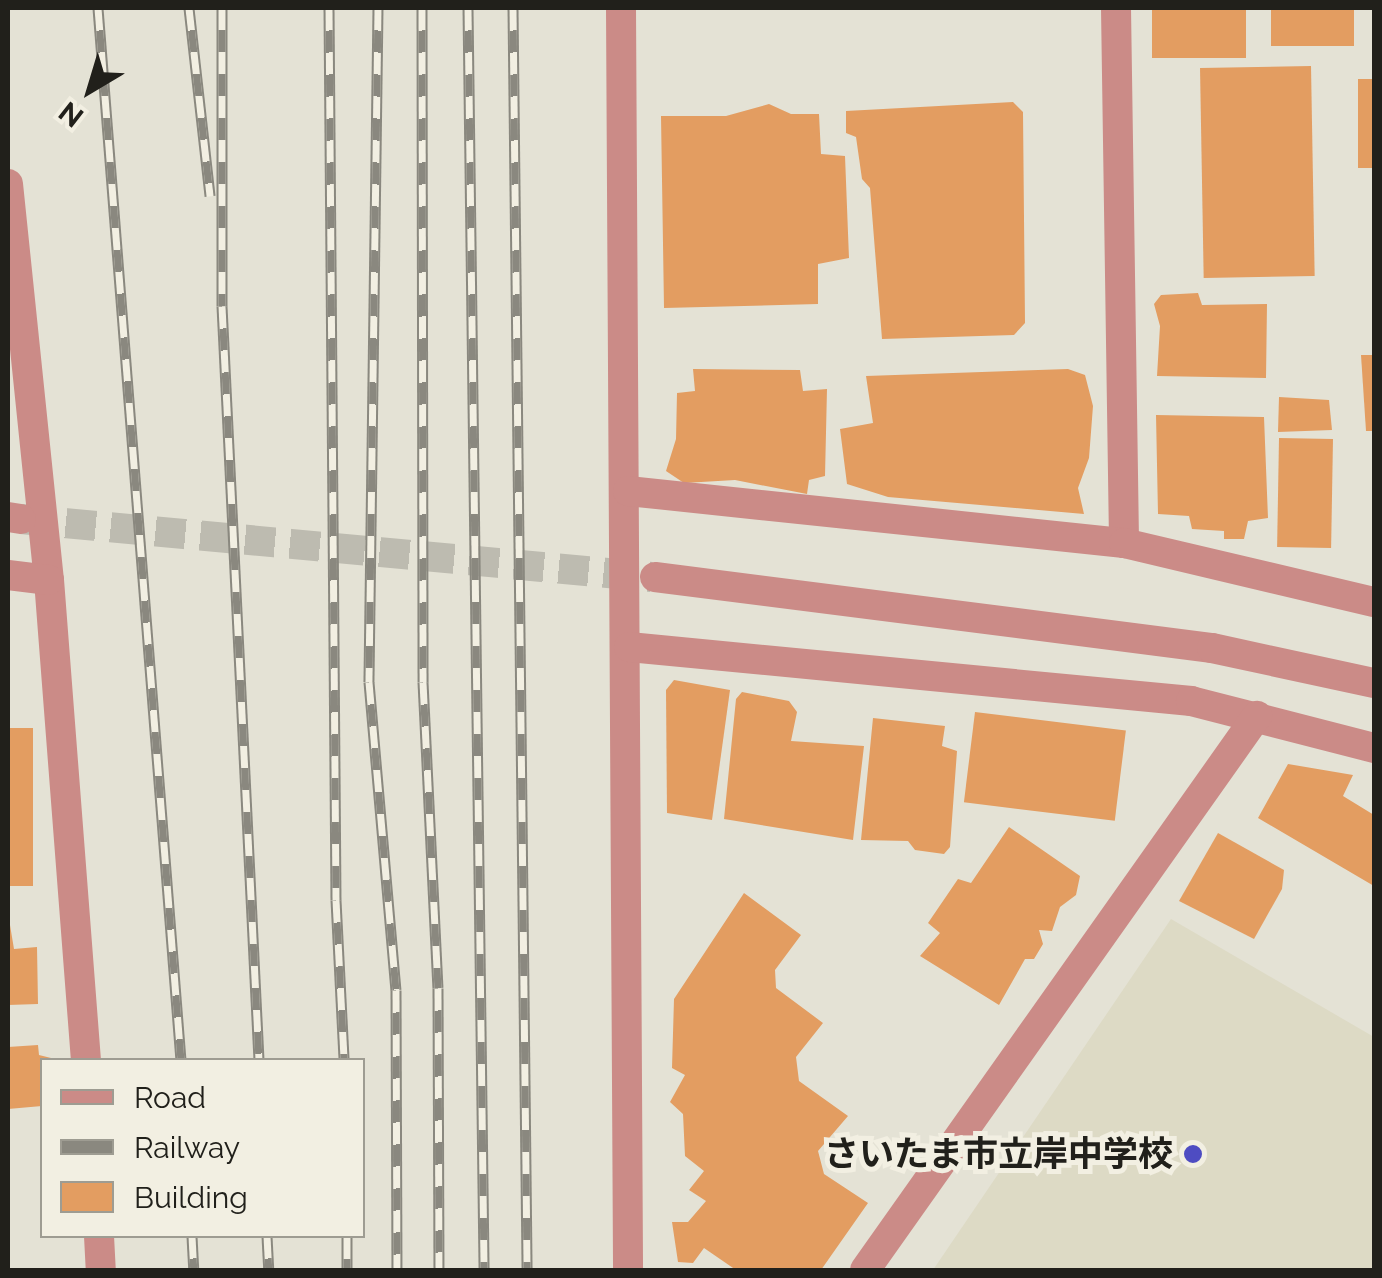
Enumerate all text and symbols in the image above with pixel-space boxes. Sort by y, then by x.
north arrow [40,40,140,140]
text: N [53,94,90,134]
legend [40,1058,365,1238]
text: Road [134,1080,206,1115]
text: Railway [134,1130,240,1165]
place label: さいたま市立岸中学校 [823,1133,1173,1175]
marker: さいたま市立岸中学校 [1182,1143,1204,1165]
text: Building [134,1180,248,1215]

